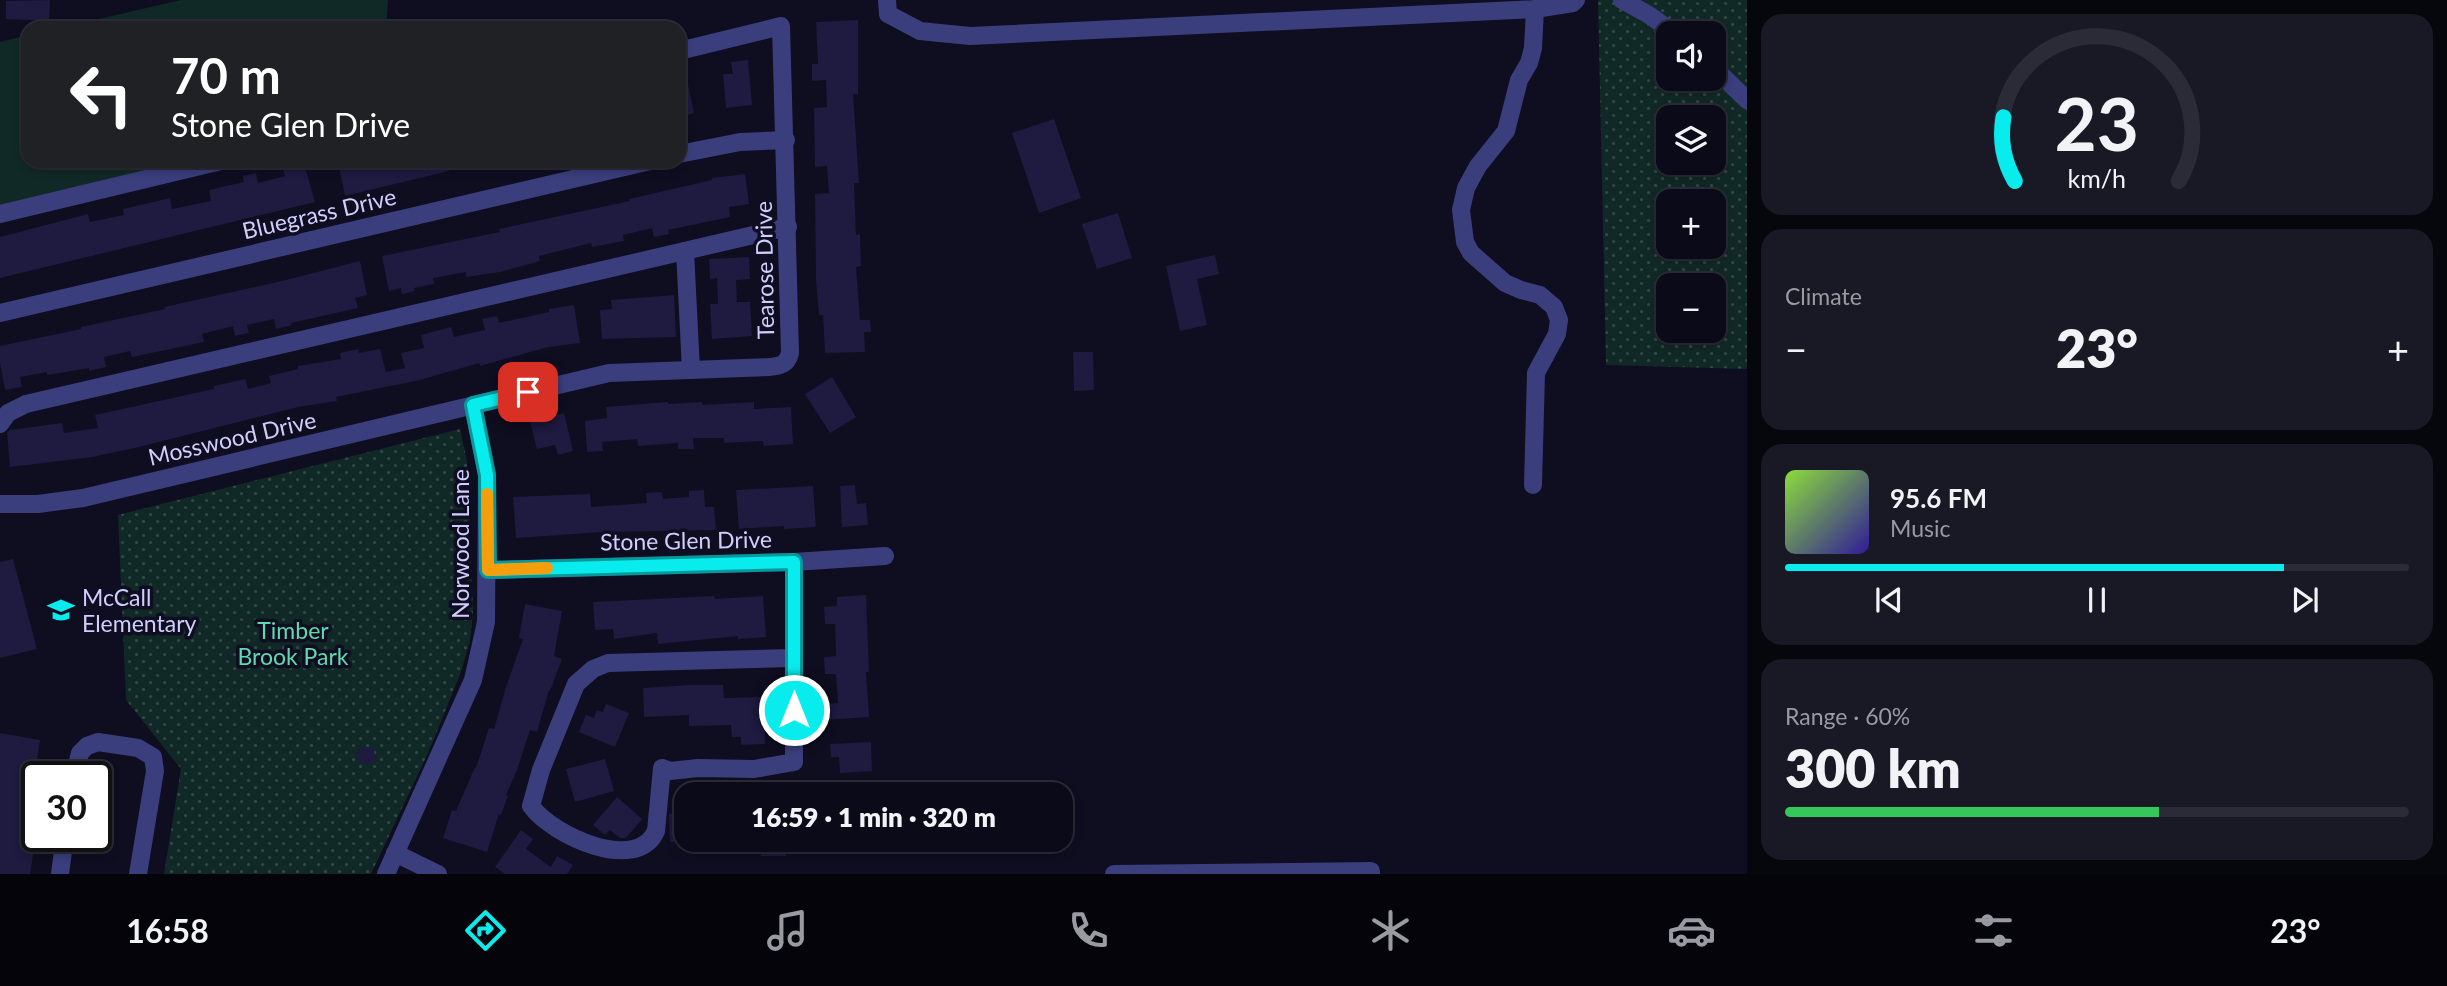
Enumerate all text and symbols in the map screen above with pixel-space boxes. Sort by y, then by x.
map controls [1656,21,1726,343]
button: sound [1656,21,1726,91]
text: 70 m [171,46,281,104]
icon: left [56,49,147,140]
text: 23 [2055,79,2139,167]
text: Stone Glen Drive [171,105,410,144]
button: layers [1656,105,1726,175]
text: km/h [2068,162,2126,192]
street label: Bluegrass Drive [239,182,399,244]
button: + [1656,189,1726,259]
street label: Tearose Drive [749,201,779,339]
button: − [1656,273,1726,343]
text: Climate [1785,282,1862,310]
text: 23° [2056,317,2138,379]
text: − [1785,326,1807,372]
text: + [2387,326,2409,372]
pin [498,362,558,422]
icon: arrive [509,373,547,411]
street label: Mosswood Drive [145,405,319,471]
street label: Norwood Lane [446,469,474,619]
text: 95.6 FM [1890,482,1987,514]
text: Music [1890,514,1950,542]
street label: Stone Glen Drive [600,525,772,555]
icon: previous [1870,581,1908,619]
icon: pause [2078,581,2116,619]
icon: next [2286,581,2324,619]
place label: McCall Elementary [82,583,197,637]
school or university icon: McCall Elementary [46,595,76,625]
park label: Timber Brook Park [237,616,349,670]
position arrow [757,673,831,747]
text: Range · 60% [1785,702,1910,730]
text: 300 km [1785,737,1961,799]
speed limit sign: 30 [21,761,112,852]
text: 16:59 · 1 min · 320 m [751,801,996,833]
icon: directions [461,906,510,955]
icon: music [763,906,812,955]
icon: phone [1064,906,1113,955]
icon: climate [1366,906,1415,955]
icon: car [1667,906,1716,955]
icon: filters [1969,906,2018,955]
text: 16:58 [126,911,209,950]
text: 23° [2270,911,2321,950]

